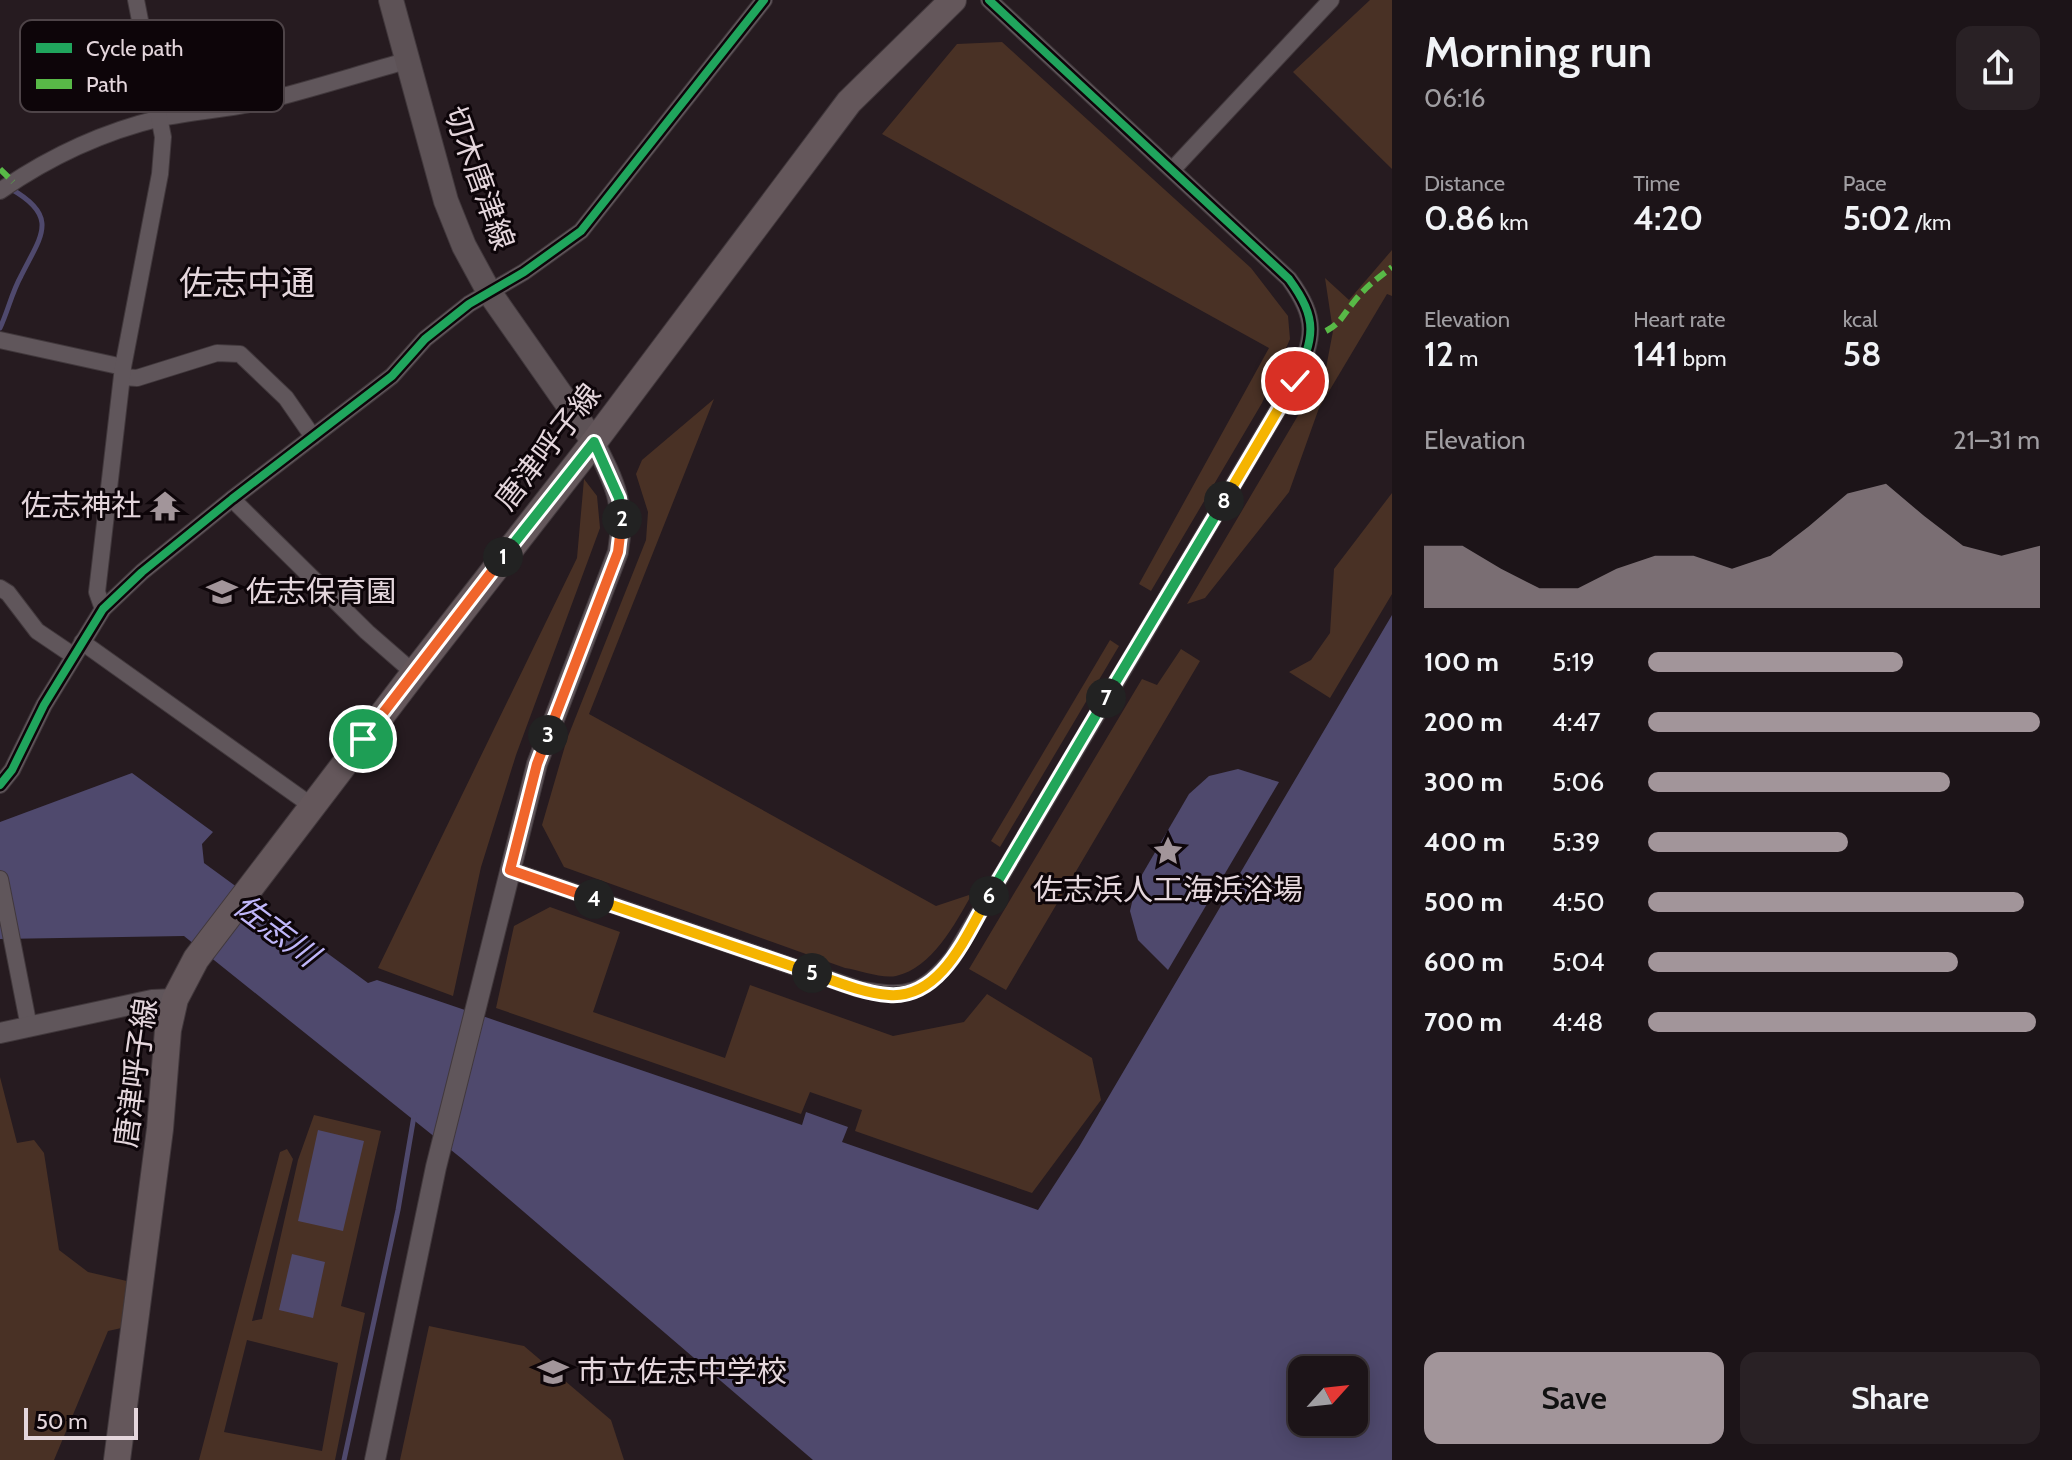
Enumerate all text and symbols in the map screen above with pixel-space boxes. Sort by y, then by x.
legend [20,20,284,112]
text: Morning run [1424,25,1652,78]
button: share [1956,26,2040,110]
text: Cycle path [86,35,184,62]
text: Path [86,71,128,98]
text: 06:16 [1424,82,1486,114]
street label: 切木唐津線 [436,101,523,255]
text: Distance [1424,170,1505,197]
text: Time [1633,170,1680,197]
text: Pace [1843,170,1887,197]
text: 0.86 [1424,197,1495,239]
text: 4:20 [1633,197,1703,239]
text: 5:02 [1843,197,1910,239]
text: km [1495,209,1529,236]
text: /km [1910,209,1951,236]
district label: 佐志中通 [179,262,315,304]
text: Elevation [1424,306,1510,333]
text: Heart rate [1633,306,1725,333]
text: kcal [1843,306,1878,333]
text: 12 [1424,333,1454,375]
text: 141 [1633,333,1678,375]
text: 58 [1843,333,1882,375]
text: m [1454,345,1478,372]
text: bpm [1678,345,1727,372]
pin [1261,347,1329,415]
icon: check [1273,359,1317,403]
street label: 唐津呼子線 [487,376,608,517]
text: Elevation [1424,424,1526,456]
text: 21–31 m [1953,424,2040,456]
pin: 8 [1204,481,1244,521]
place label: 佐志神社 [21,487,141,524]
text: 8 [1217,487,1231,514]
temple icon: 佐志神社 [148,489,182,523]
pin: 2 [602,499,642,539]
text: 2 [616,505,628,532]
pin: 1 [483,537,523,577]
text: 1 [499,543,507,570]
place label: 佐志保育園 [246,573,396,610]
school or university icon: 佐志保育園 [205,575,239,609]
text: 100 m [1424,646,1499,678]
text: 5:19 [1552,646,1595,678]
pin: 7 [1086,678,1126,718]
text: 7 [1100,684,1112,711]
pin [329,705,397,773]
text: 200 m [1424,706,1503,738]
text: 4:47 [1552,706,1601,738]
pin: 3 [528,715,568,755]
icon: arrive [341,717,385,761]
text: 3 [542,721,554,748]
text: 300 m [1424,766,1503,798]
text: 5:06 [1552,766,1604,798]
text: 400 m [1424,826,1505,858]
text: 5:39 [1552,826,1600,858]
place icon: 佐志浜人工海浜浴場 [1151,834,1185,868]
place label: 佐志浜人工海浜浴場 [1033,871,1303,908]
pin: 6 [969,876,1009,916]
pin: 4 [574,879,614,919]
text: 6 [983,882,995,909]
water label: 佐志川 [226,885,329,976]
text: 4 [587,885,601,912]
text: 500 m [1424,886,1503,918]
text: 4:50 [1552,886,1605,918]
text: 600 m [1424,946,1504,978]
text: 5:04 [1552,946,1605,978]
pin: 5 [792,953,832,993]
text: 5 [806,959,818,986]
street label: 唐津呼子線 [107,996,164,1150]
text: 700 m [1424,1006,1502,1038]
text: 4:48 [1552,1006,1603,1038]
button: Save [1424,1352,1724,1444]
button: Share [1740,1352,2040,1444]
place label: 市立佐志中学校 [577,1353,787,1390]
school or university icon: 市立佐志中学校 [536,1355,570,1389]
north arrow [1288,1356,1368,1436]
map controls [1288,1356,1368,1436]
scale bar [24,1404,138,1440]
text: 50 m [36,1408,88,1435]

